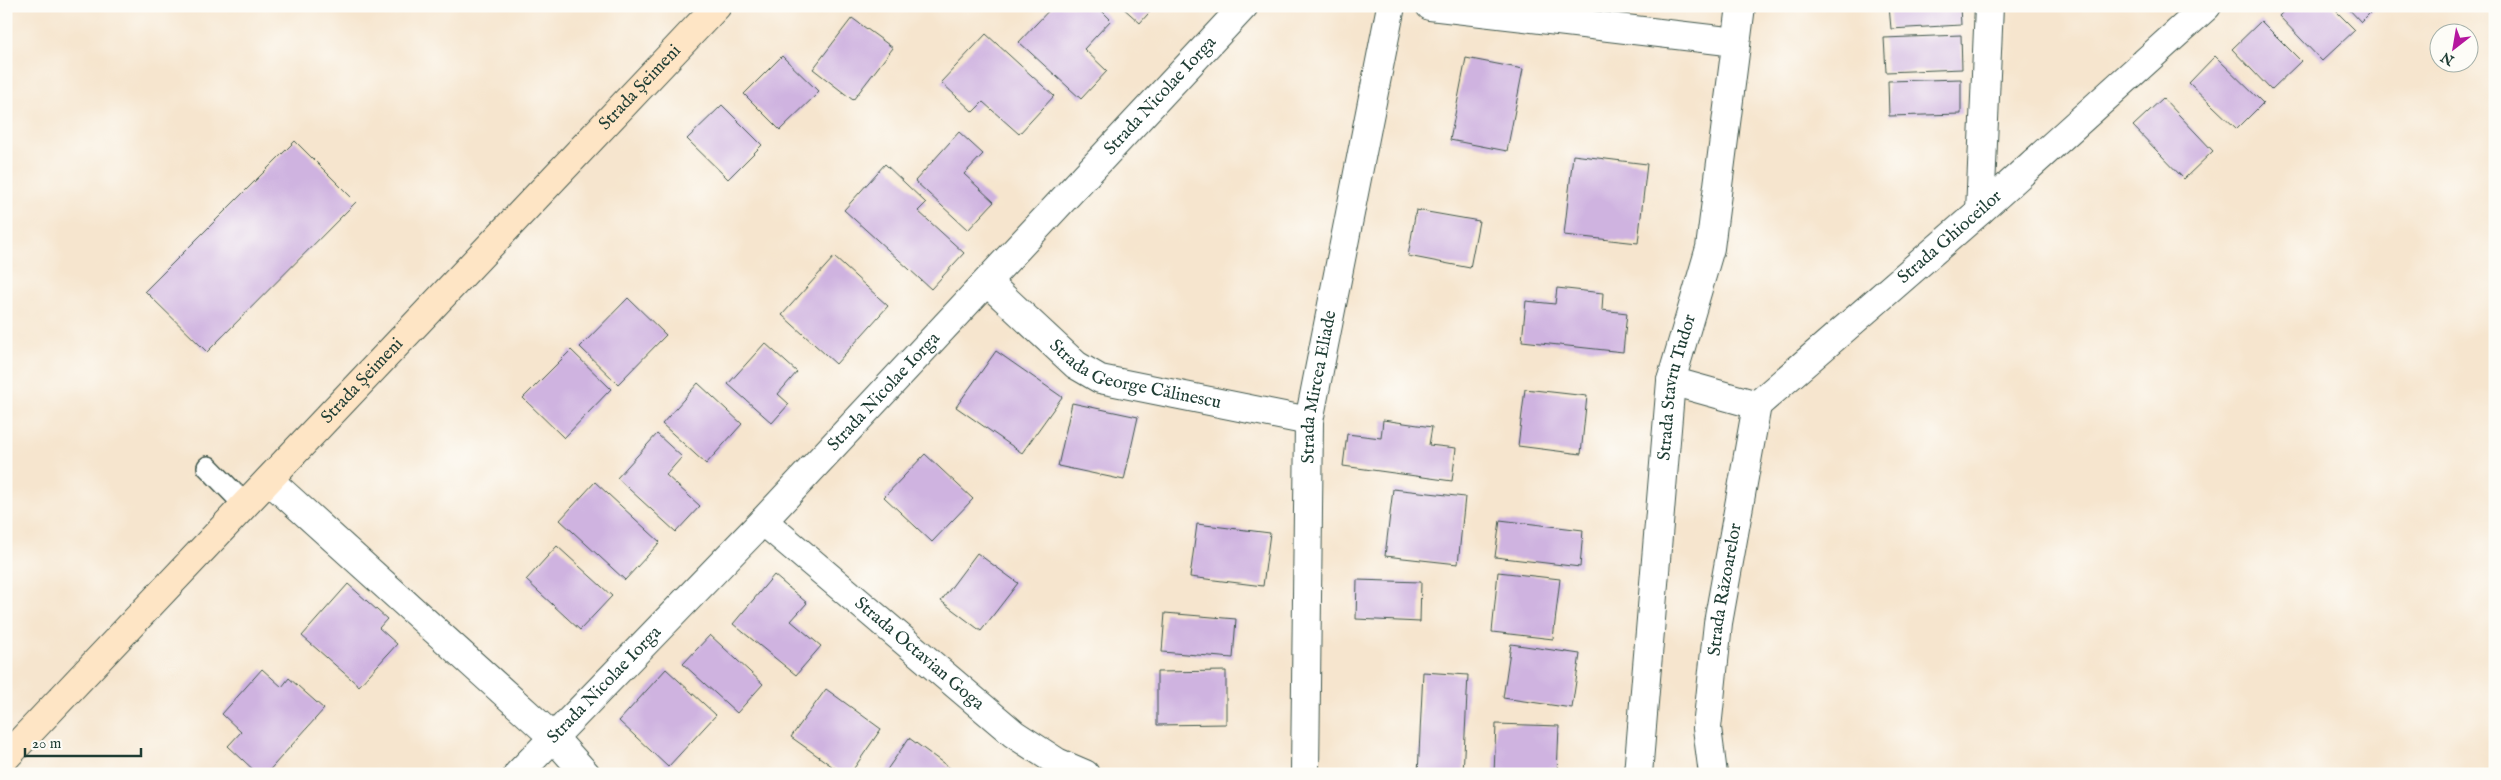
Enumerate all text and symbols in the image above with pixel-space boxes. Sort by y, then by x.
north arrow [2428,22,2478,72]
street label: Strada Nicolae Iorga [1099,31,1222,160]
street label: Strada Șeimeni [594,39,686,135]
text: N [2438,47,2459,70]
street label: Strada Ghioceilor [1893,185,2007,289]
street label: Strada Mircea Eliade [1297,308,1342,464]
street label: Strada Stavru Tudor [1653,311,1702,461]
street label: Strada Nicolae Iorga [822,327,945,456]
street label: Strada Șeimeni [316,333,408,429]
street label: Strada George Călinescu [1044,334,1223,415]
street label: Strada Răzoarelor [1703,521,1747,657]
street label: Strada Octavian Goga [850,592,989,715]
street label: Strada Nicolae Iorga [542,621,667,749]
scale bar [25,725,141,757]
text: 20 m [32,734,62,753]

